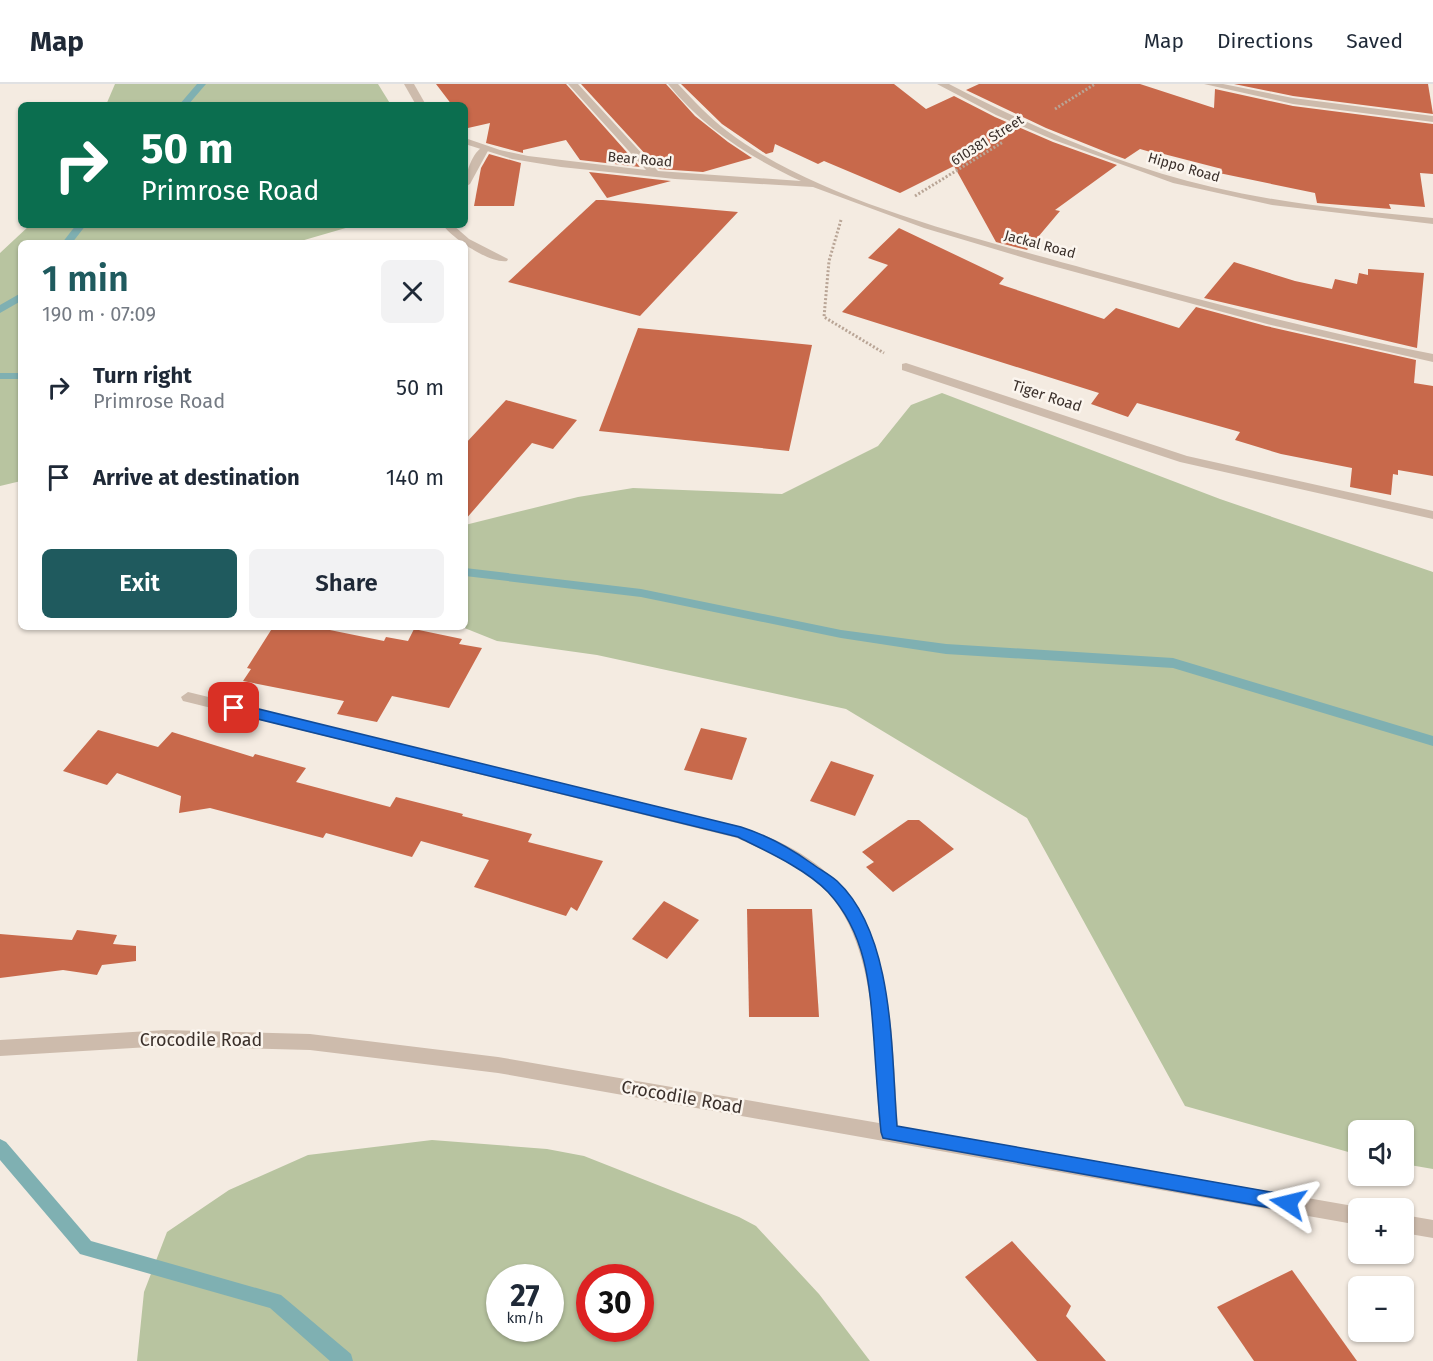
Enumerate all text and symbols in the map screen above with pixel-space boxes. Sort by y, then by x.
text: Map [30,25,84,58]
text: Map [1144,28,1184,54]
text: Directions [1217,28,1313,54]
text: Saved [1346,28,1403,54]
street label: 610381 Street [948,111,1028,170]
text: 50 m [141,124,234,174]
icon: right [42,126,120,204]
street label: Bear Road [607,148,673,171]
street label: Hippo Road [1146,149,1222,186]
text: Primrose Road [141,175,319,207]
street label: Jackal Road [1002,227,1077,262]
text: 1 min [42,257,129,301]
button: close [381,260,444,323]
text: 190 m · 07:09 [42,302,156,326]
text: Turn right [93,362,192,389]
icon: right [42,371,75,404]
text: 50 m [396,374,444,401]
street label: Tiger Road [1010,376,1084,416]
text: Primrose Road [93,389,225,413]
icon: arrive [42,461,75,494]
text: Arrive at destination [93,464,300,491]
text: 140 m [386,464,444,491]
button: Exit [42,549,237,618]
button: Share [249,549,444,618]
pin [208,682,259,733]
icon: arrive [217,691,250,724]
street label: Crocodile Road [140,1029,262,1051]
street label: Crocodile Road [620,1076,744,1118]
map controls [1348,1120,1414,1342]
button: sound [1348,1120,1414,1186]
position arrow [1256,1171,1320,1235]
button: + [1348,1198,1414,1264]
speed limit sign: 30 [576,1264,654,1342]
button: − [1348,1276,1414,1342]
text: 27 [510,1278,540,1314]
text: km/h [506,1309,544,1327]

